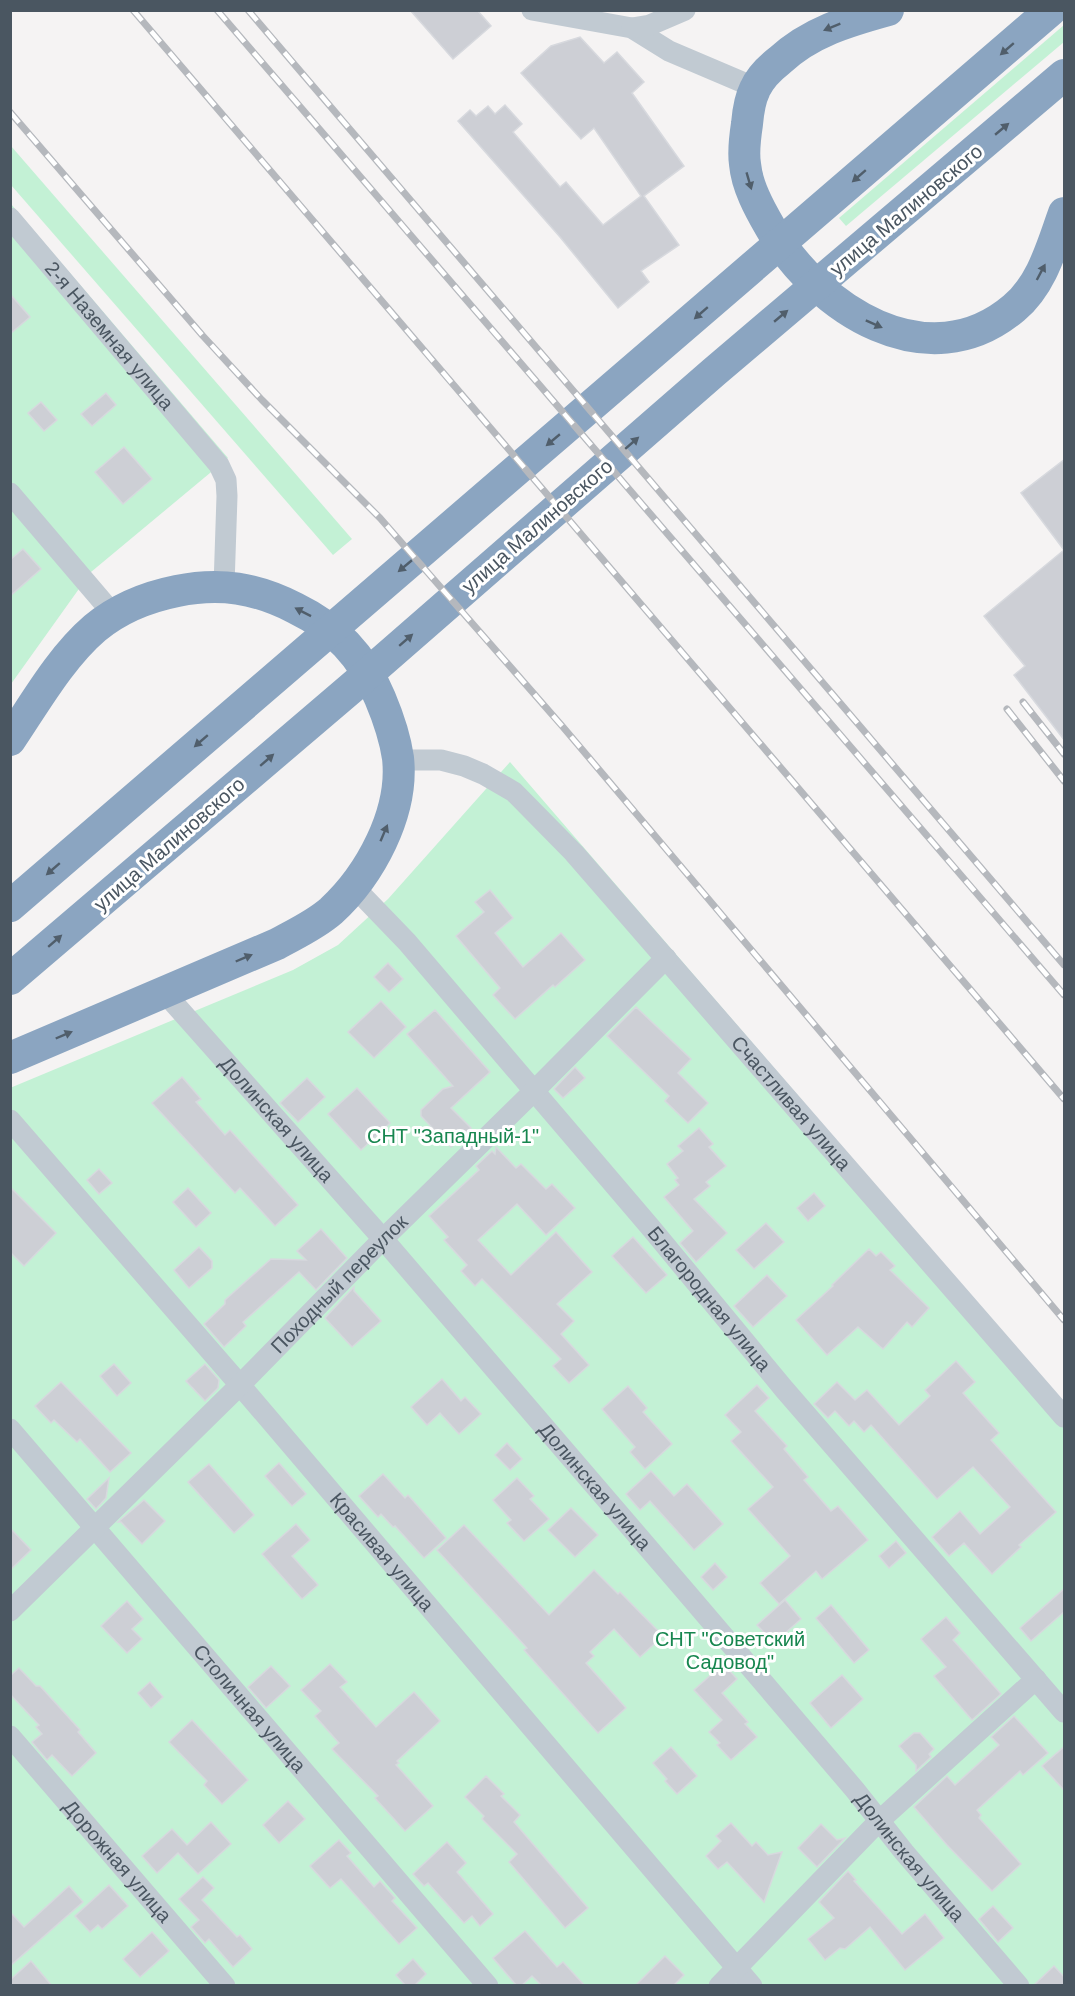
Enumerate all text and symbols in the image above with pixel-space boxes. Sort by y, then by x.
one-way arrow [823,23,841,33]
one-way arrow [1000,42,1015,55]
one-way arrow [994,122,1010,135]
street label: улица Малиновского [825,140,987,280]
one-way arrow [852,169,867,182]
one-way arrow [745,172,755,191]
street label: 2-я Наземная улица [41,257,179,415]
one-way arrow [1036,263,1046,280]
one-way arrow [694,306,709,319]
one-way arrow [773,310,788,323]
one-way arrow [865,320,883,330]
one-way arrow [545,433,561,446]
one-way arrow [625,436,640,450]
street label: улица Малиновского [457,455,617,597]
one-way arrow [398,559,413,572]
one-way arrow [295,607,312,617]
one-way arrow [398,634,413,647]
one-way arrow [194,734,209,747]
one-way arrow [259,753,275,766]
street label: улица Малиновского [89,773,249,915]
one-way arrow [380,824,390,842]
one-way arrow [45,862,61,875]
one-way arrow [47,935,62,948]
one-way arrow [235,953,253,963]
one-way arrow [56,1030,74,1040]
street label: Счастливая улица [727,1032,856,1175]
street label: Долинская улица [215,1052,339,1187]
park label: СНТ "Западный-1" [367,1125,539,1147]
street label: Походный переулок [266,1210,412,1358]
street label: Благородная улица [643,1222,776,1376]
street label: Долинская улица [535,1418,656,1555]
street label: Красивая улица [326,1488,439,1616]
park label: СНТ "Советский Садовод" [655,1628,805,1673]
street label: Столичная улица [189,1640,311,1777]
street label: Долинская улица [850,1788,970,1926]
street label: Дорожная улица [59,1796,177,1927]

